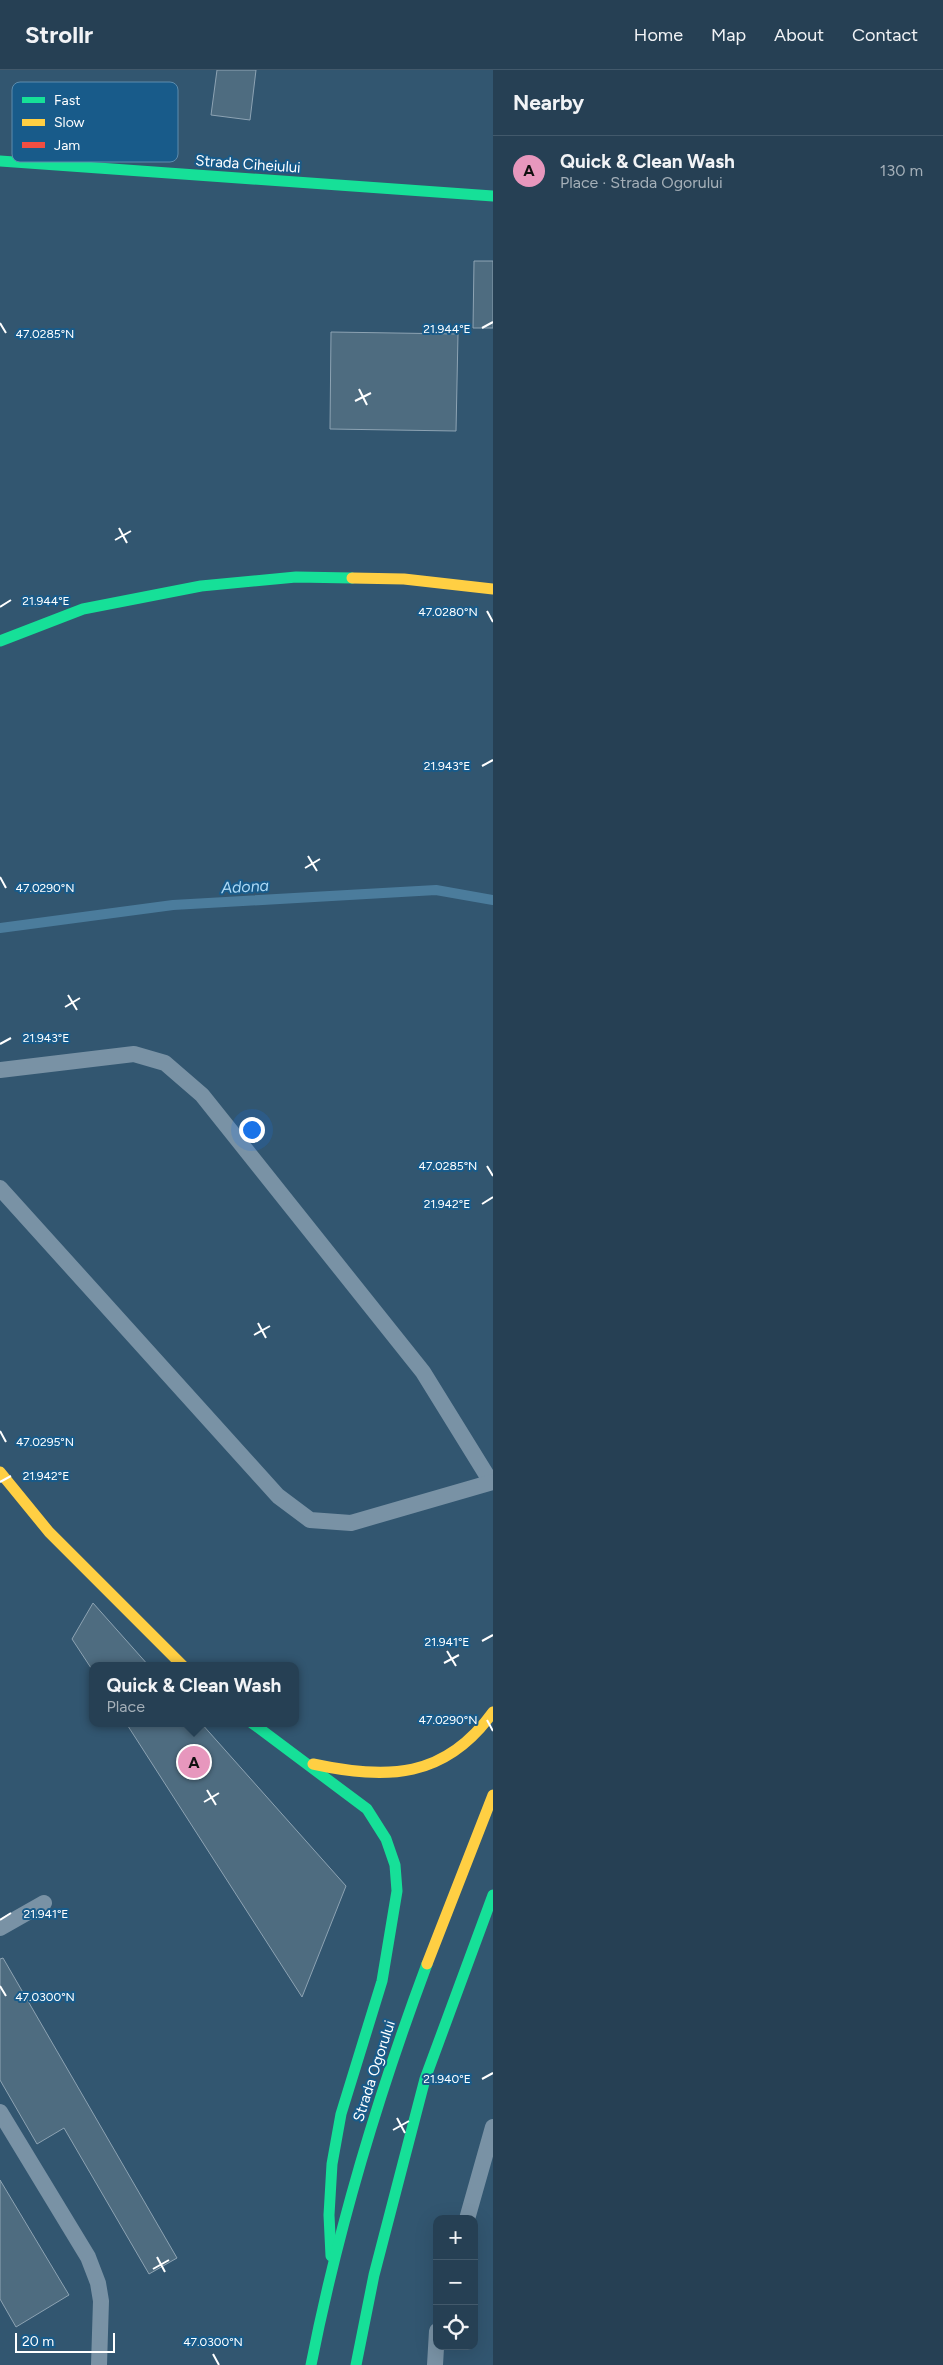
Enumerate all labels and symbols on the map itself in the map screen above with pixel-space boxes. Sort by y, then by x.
legend [12,82,178,162]
text: Fast [54,92,80,109]
text: Slow [54,114,85,131]
text: Jam [54,137,80,154]
street label: Strada Ciheiului [195,151,301,177]
text: 21.944°E [423,322,471,336]
text: 47.0285°N [16,327,74,341]
text: 21.944°E [22,594,70,608]
text: 47.0280°N [418,605,478,619]
text: 21.943°E [424,759,470,773]
water label: Adona [220,876,269,897]
text: 47.0290°N [16,881,75,895]
text: 21.943°E [23,1031,69,1045]
your location [239,1117,265,1143]
text: 47.0285°N [419,1159,477,1173]
text: 21.942°E [424,1197,470,1211]
text: 47.0295°N [16,1435,74,1449]
text: 21.942°E [23,1469,69,1483]
text: 21.941°E [425,1635,469,1649]
text: 47.0290°N [419,1713,478,1727]
pin: A [178,1743,210,1781]
text: 21.941°E [24,1907,68,1921]
text: 47.0300°N [15,1990,75,2004]
street label: Strada Ogorului [349,2018,399,2124]
text: 21.940°E [423,2072,471,2086]
scale bar [15,2330,115,2353]
text: 47.0300°N [183,2335,243,2349]

